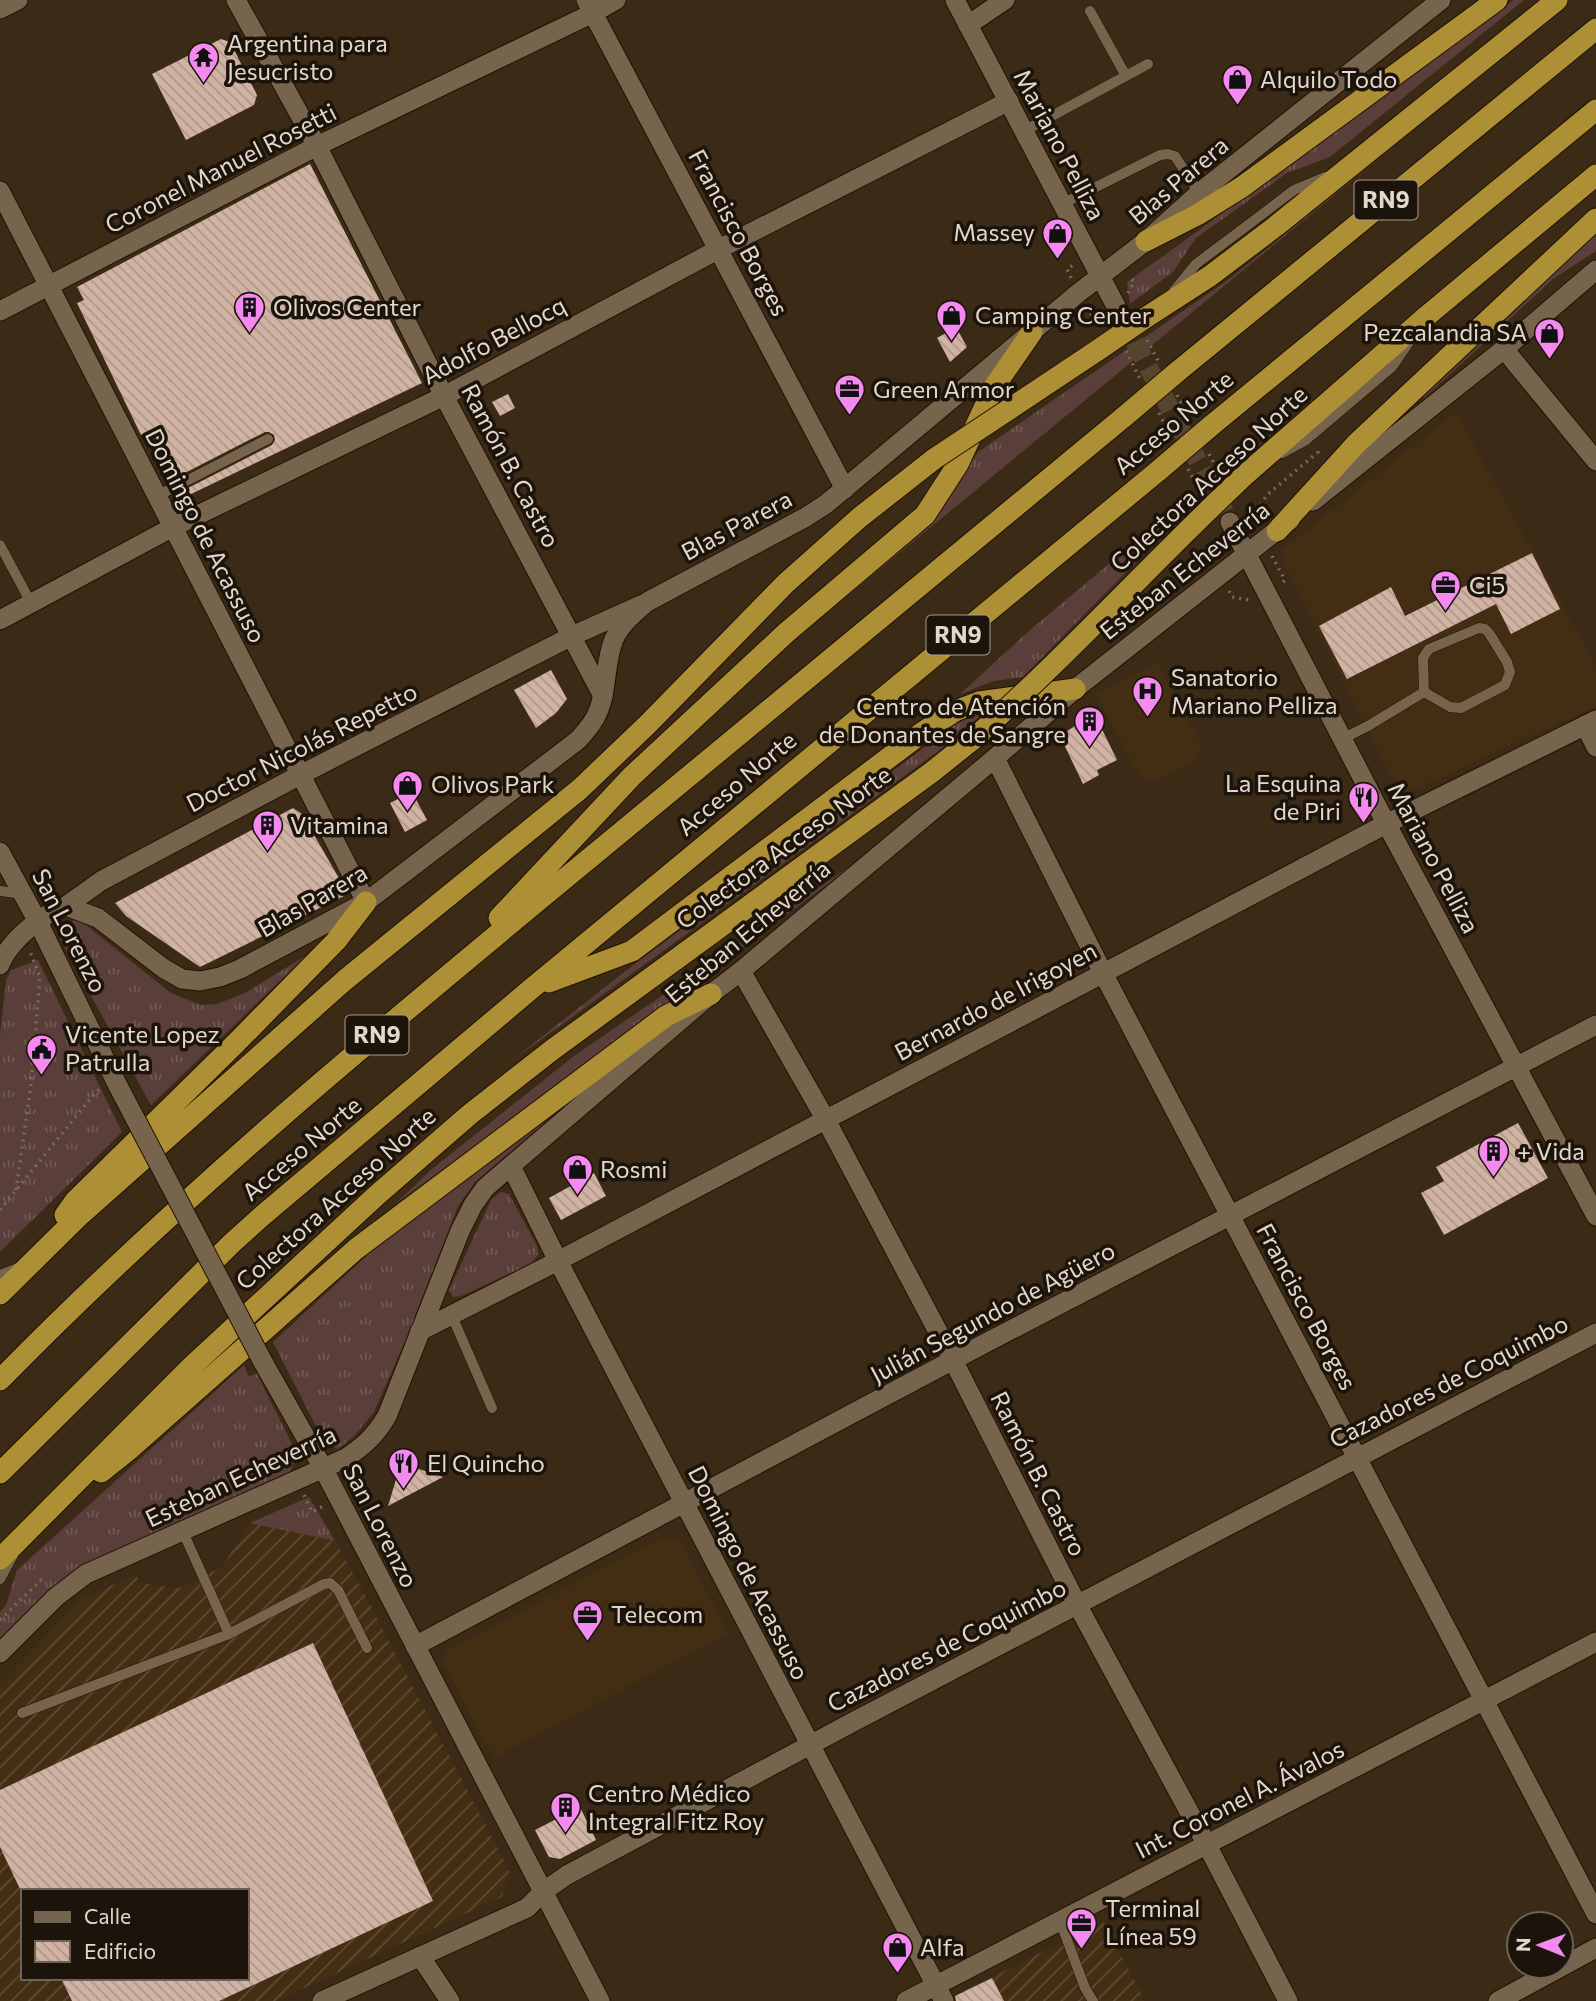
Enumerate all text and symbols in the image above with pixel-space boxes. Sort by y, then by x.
place label: Argentina para Jesucristo [227,28,388,85]
temple icon: Argentina para Jesucristo [187,41,221,85]
shop icon: Alquilo Todo [1220,63,1254,107]
street label: Mariano Pelliza [1008,64,1112,225]
place label: Alquilo Todo [1260,64,1397,93]
street label: Coronel Manuel Rosetti [100,97,341,239]
street label: Blas Parera [1122,130,1234,230]
street label: Francisco Borges [683,144,795,321]
road number: RN9 [1354,181,1418,220]
shop icon: Massey [1041,216,1075,260]
place label: Massey [953,217,1035,246]
street label: Adolfo Bellocq [416,290,570,390]
building icon: Olivos Center [233,291,267,335]
place label: Olivos Center [273,292,422,321]
shop icon: Camping Center [935,299,969,343]
place label: Camping Center [975,300,1152,329]
shop icon: Pezcalandia SA [1533,316,1567,360]
place label: Pezcalandia SA [1363,317,1527,346]
street label: Acceso Norte [1108,364,1239,480]
office icon: Green Armor [833,373,867,417]
place label: Green Armor [873,374,1015,403]
street label: Ramón B. Castro [456,379,567,552]
street label: Colectora Acceso Norte [1104,379,1312,577]
street label: Domingo de Acassuso [140,423,273,647]
street label: Blas Parera [676,483,797,566]
street label: Esteban Echeverría [1094,495,1275,645]
office icon: Ci5 [1429,569,1463,613]
place label: Ci5 [1469,570,1505,599]
road number: RN9 [926,615,990,654]
place label: Sanatorio Mariano Pelliza [1171,662,1337,719]
hospital icon: Sanatorio Mariano Pelliza [1131,675,1165,719]
street label: Doctor Nicolás Repetto [181,676,422,817]
place label: Centro de Atención de Donantes de Sangre [819,691,1066,748]
building icon: Centro de Atención de Donantes de Sangre [1072,704,1106,748]
street label: Acceso Norte [671,725,802,841]
street label: Colectora Acceso Norte [670,759,896,934]
shop icon: Olivos Park [391,768,425,812]
place label: La Esquina de Piri [1225,768,1341,825]
place label: Olivos Park [431,769,555,798]
street label: Mariano Pelliza [1382,777,1486,938]
restaurant icon: La Esquina de Piri [1347,781,1381,825]
building icon: Vitamina [250,809,284,853]
place label: Vitamina [290,810,388,839]
street label: Esteban Echeverría [658,853,836,1009]
street label: Blas Parera [253,857,372,943]
street label: San Lorenzo [27,864,114,997]
street label: Bernardo de Irigoyen [889,935,1101,1066]
road number: RN9 [346,1016,408,1054]
place label: Vicente Lopez Patrulla [65,1019,220,1076]
public building icon: Vicente Lopez Patrulla [25,1032,59,1076]
street label: Acceso Norte [236,1090,367,1206]
street label: Colectora Acceso Norte [229,1101,441,1295]
building icon: + Vida [1477,1135,1511,1179]
place label: + Vida [1517,1136,1585,1165]
shop icon: Rosmi [560,1153,594,1197]
place label: Rosmi [600,1154,667,1183]
street label: Francisco Borges [1251,1218,1363,1395]
street label: Julián Segundo de Agüero [865,1235,1120,1389]
street label: Cazadores de Coquimbo [1324,1308,1573,1454]
street label: Ramón B. Castro [985,1386,1093,1561]
street label: Esteban Echeverría [140,1419,340,1533]
restaurant icon: El Quincho [387,1447,421,1491]
place label: El Quincho [427,1448,545,1477]
street label: San Lorenzo [338,1459,425,1592]
street label: Domingo de Acassuso [683,1460,816,1684]
street label: Cazadores de Coquimbo [822,1572,1071,1718]
office icon: Telecom [571,1598,605,1642]
place label: Telecom [611,1599,703,1628]
street label: Int. Coronel A. Ávalos [1130,1733,1348,1864]
place label: Centro Médico Integral Fitz Roy [588,1778,764,1835]
building icon: Centro Médico Integral Fitz Roy [548,1791,582,1835]
legend [21,1889,248,1980]
place label: Terminal Línea 59 [1105,1893,1200,1950]
text: Calle [84,1903,131,1928]
office icon: Terminal Línea 59 [1065,1906,1099,1950]
north arrow [1505,1910,1575,1980]
shop icon: Alfa [880,1931,914,1975]
place label: Alfa [920,1932,964,1961]
text: N [1511,1937,1534,1952]
text: Edificio [84,1938,156,1963]

